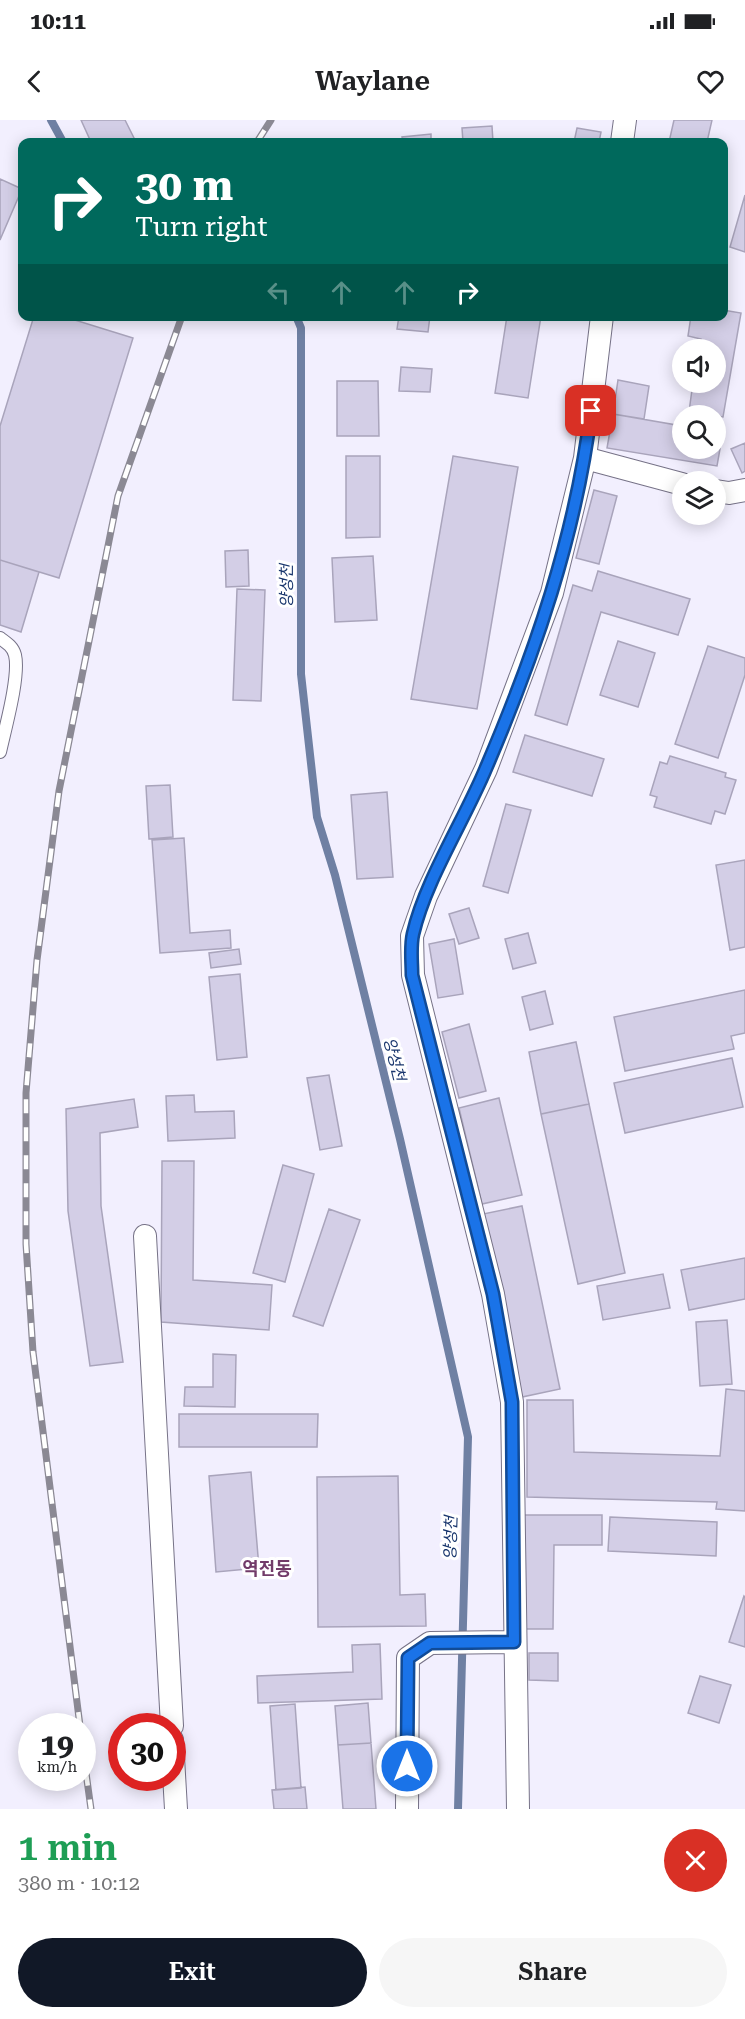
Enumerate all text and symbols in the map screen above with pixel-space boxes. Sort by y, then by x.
text: 10:11 [30,9,86,34]
icon: back [18,65,51,98]
text: Waylane [315,65,430,97]
icon: heart [694,65,727,98]
text: 30 m [135,161,233,210]
icon: right [36,162,114,240]
text: Turn right [135,211,268,243]
icon: left [262,276,295,309]
icon: ahead [325,276,358,309]
icon: ahead [388,276,421,309]
icon: right [451,276,484,309]
map controls [672,339,726,525]
button: sound [672,339,726,393]
pin [565,385,616,436]
icon: arrive [574,394,607,427]
button: search [672,405,726,459]
button: layers [672,471,726,525]
water label: 양성천 [277,562,296,608]
water label: 양성천 [380,1035,410,1085]
water label: 양성천 [440,1513,461,1560]
district label: 역전동 [242,1558,292,1579]
speed limit sign: 30 [108,1713,186,1791]
text: 19 [40,1727,74,1762]
position arrow [375,1734,439,1798]
text: km/h [37,1758,77,1776]
text: 1 min [18,1827,117,1869]
button: close [664,1829,727,1892]
text: 380 m · 10:12 [18,1871,140,1895]
button: Exit [18,1938,367,2007]
button: Share [379,1938,727,2007]

